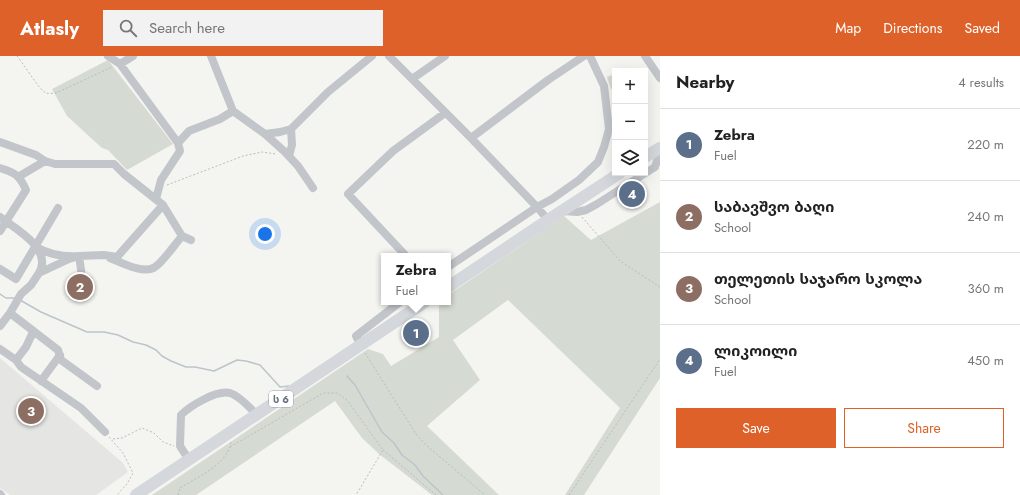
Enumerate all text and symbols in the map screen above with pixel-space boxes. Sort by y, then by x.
search box [103,10,383,46]
text: Atlasly [20,15,79,42]
icon: search [117,17,139,39]
text: Search here [149,17,225,39]
text: Map [835,18,861,38]
text: Directions [883,18,943,38]
text: Saved [965,18,1000,38]
map controls [612,68,648,176]
button: + [612,68,648,104]
text: Nearby [676,70,734,94]
text: 4 results [958,73,1004,92]
button: − [612,104,648,140]
text: Zebra [714,124,755,146]
text: 1 [686,135,692,154]
text: 220 m [967,135,1004,154]
button: layers [612,140,648,176]
text: Fuel [714,146,737,165]
pin: 4 [619,179,645,209]
text: საბავშვო ბაღი [714,196,834,218]
text: 2 [685,207,693,226]
text: 240 m [967,207,1004,226]
text: School [714,218,751,237]
your location [255,224,275,244]
popup [381,253,451,305]
text: Zebra [396,259,436,281]
text: თელეთის საჯარო სკოლა [714,268,922,290]
pin: 2 [67,272,93,302]
text: 3 [685,279,693,298]
text: 360 m [968,279,1004,298]
text: Fuel [396,281,418,300]
text: School [714,290,751,309]
pin: 1 [403,318,429,348]
text: ლიკოილი [714,340,797,362]
text: 4 [684,351,694,370]
text: 450 m [967,351,1004,370]
text: Fuel [714,362,737,381]
road number: ს 6 [269,391,293,407]
pin: 3 [18,396,44,426]
button: Save [676,408,836,448]
button: Share [844,408,1004,448]

